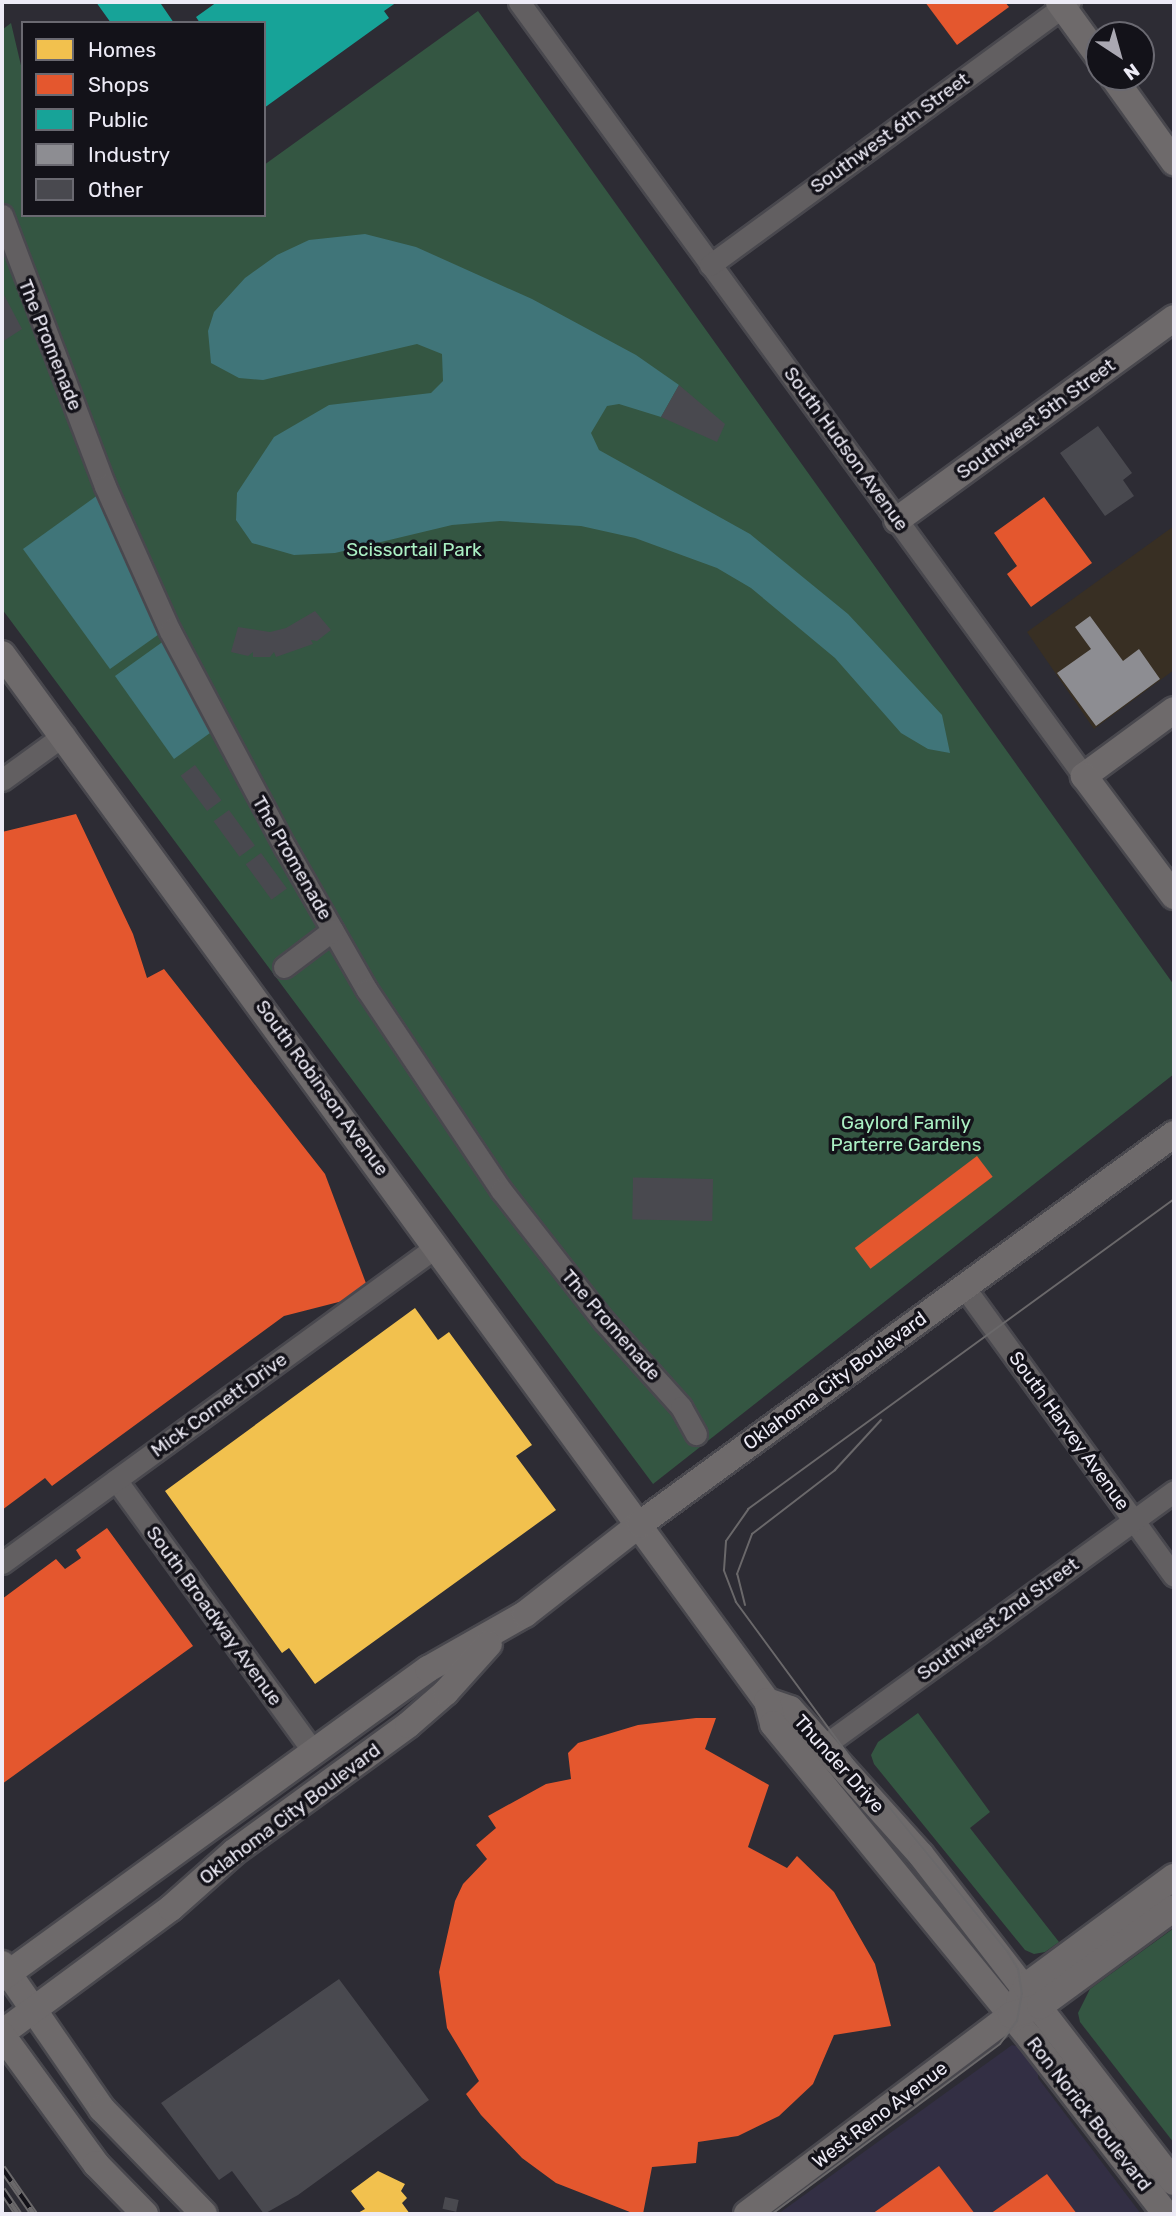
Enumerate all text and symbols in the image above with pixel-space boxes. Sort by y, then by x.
legend [21,21,266,217]
north arrow [1085,21,1155,91]
text: Homes [88,37,156,62]
text: N [1119,58,1144,85]
street label: Southwest 6th Street [806,68,974,198]
text: Shops [88,72,149,97]
text: Public [88,107,148,132]
text: Industry [88,142,170,167]
text: Other [88,177,143,202]
street label: The Promenade [13,276,87,414]
street label: Southwest 5th Street [952,354,1120,484]
street label: South Hudson Avenue [779,362,913,536]
park label: Scissortail Park [346,539,482,561]
street label: The Promenade [247,792,337,924]
street label: South Robinson Avenue [251,996,393,1180]
park label: Gaylord Family Parterre Gardens [831,1112,981,1156]
street label: The Promenade [557,1265,665,1385]
street label: Oklahoma City Boulevard [739,1307,931,1455]
street label: South Harvey Avenue [1004,1347,1134,1515]
street label: Mick Cornett Drive [146,1348,292,1462]
street label: South Broadway Avenue [141,1521,287,1711]
street label: Southwest 2nd Street [913,1553,1083,1685]
street label: Thunder Drive [789,1710,889,1818]
street label: Oklahoma City Boulevard [195,1738,385,1890]
street label: Ron Norick Boulevard [1022,2032,1156,2196]
street label: West Reno Avenue [808,2057,952,2173]

